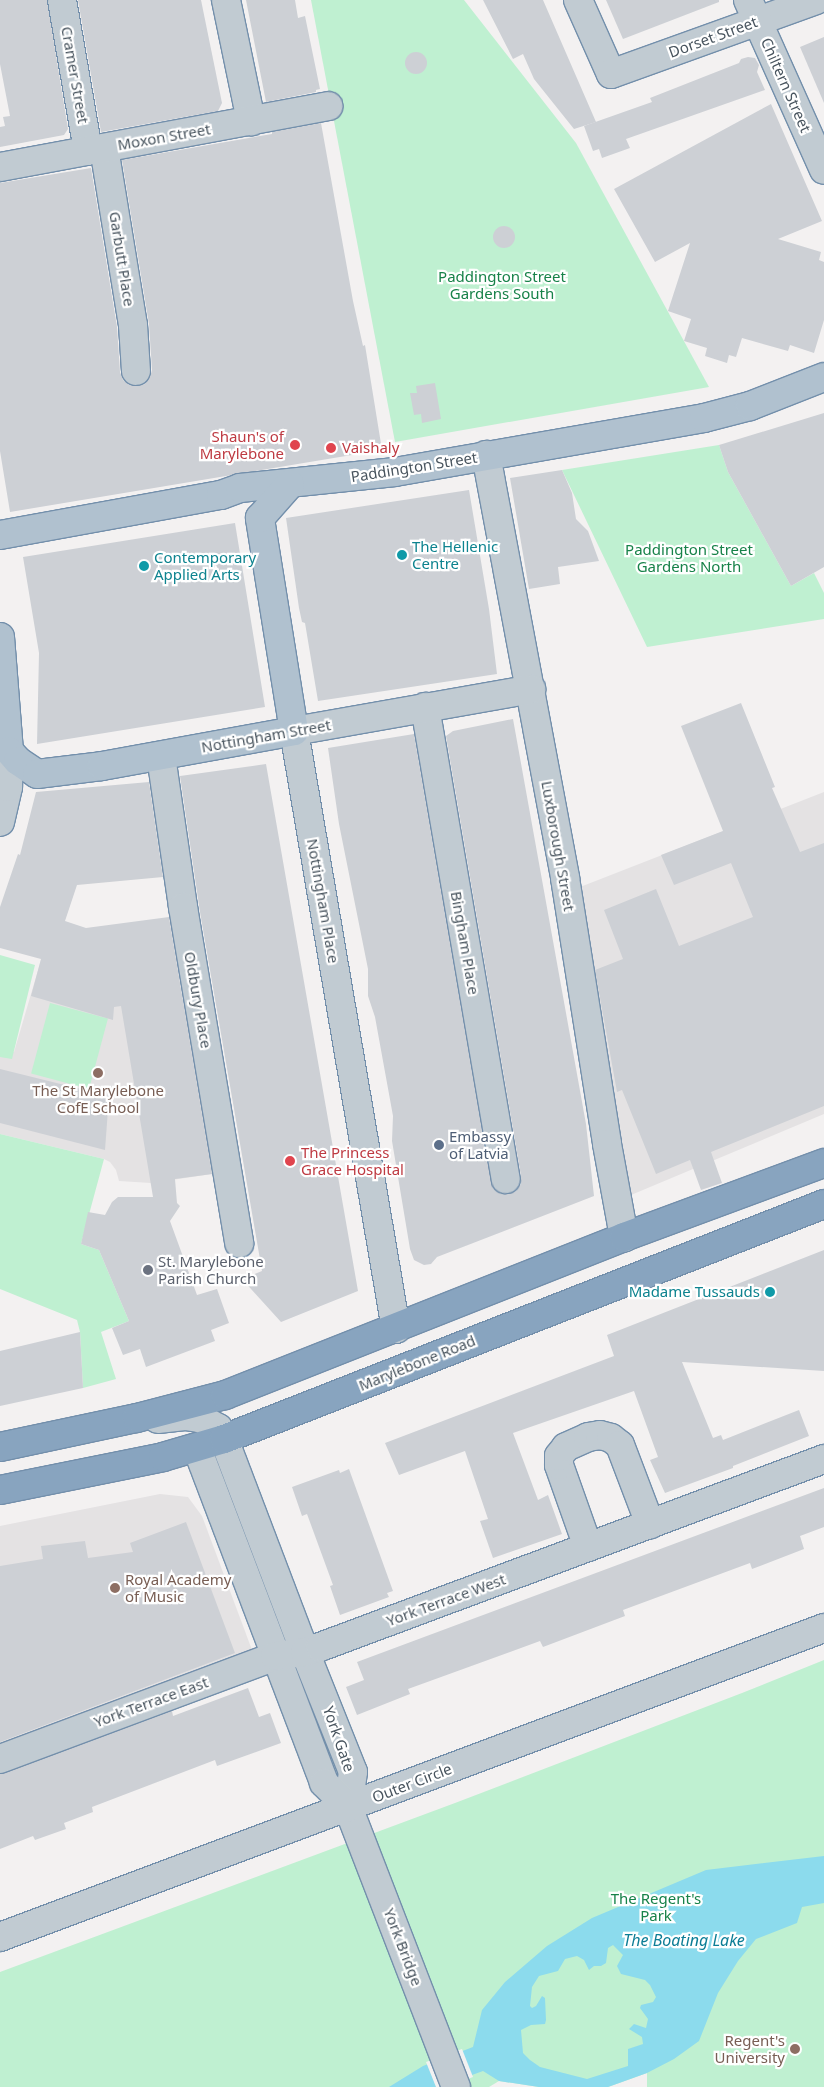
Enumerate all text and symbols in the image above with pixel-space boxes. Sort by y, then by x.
street label: Dorset Street [666,13,760,61]
street label: Cramer Street [58,25,92,125]
street label: Chiltern Street [757,35,815,135]
street label: Moxon Street [116,120,212,154]
street label: Garbutt Place [106,210,138,308]
park label: Paddington Street Gardens South [438,267,566,302]
place label: Shaun's of Marylebone [200,427,284,462]
marker: Shaun's of Marylebone [288,438,302,452]
place label: Vaishaly [342,439,399,457]
marker: Vaishaly [324,441,338,455]
street label: Paddington Street [349,448,479,486]
place label: The Hellenic Centre [412,537,498,572]
park label: Paddington Street Gardens North [625,540,753,575]
place label: Contemporary Applied Arts [154,548,256,583]
marker: The Hellenic Centre [396,549,408,561]
marker: Contemporary Applied Arts [138,560,150,572]
street label: Nottingham Street [200,716,332,756]
street label: Luxborough Street [538,779,578,913]
street label: Nottingham Place [303,837,343,965]
street label: Bingham Place [447,890,483,996]
street label: Oldbury Place [181,950,215,1050]
marker: The St Marylebone CofE School [92,1067,104,1079]
place label: The St Marylebone CofE School [32,1081,164,1116]
place label: Embassy of Latvia [449,1127,511,1162]
marker: Embassy of Latvia [433,1139,445,1151]
place label: The Princess Grace Hospital [301,1143,404,1178]
marker: The Princess Grace Hospital [283,1154,297,1168]
place label: St. Marylebone Parish Church [158,1252,264,1287]
marker: St. Marylebone Parish Church [142,1264,154,1276]
place label: Madame Tussauds [629,1283,760,1301]
marker: Madame Tussauds [764,1286,776,1298]
street label: Marylebone Road [356,1331,478,1395]
place label: Royal Academy of Music [125,1570,231,1605]
street label: York Terrace West [384,1570,508,1630]
marker: Royal Academy of Music [109,1582,121,1594]
street label: York Terrace East [91,1673,211,1731]
street label: York Gate [319,1704,359,1774]
street label: Outer Circle [370,1760,454,1806]
park label: The Regent's Park [611,1889,701,1924]
street label: York Bridge [380,1906,426,1988]
water label: The Boating Lake [623,1930,745,1950]
place label: Regent's University [715,2031,785,2066]
marker: Regent's University [789,2043,801,2055]

